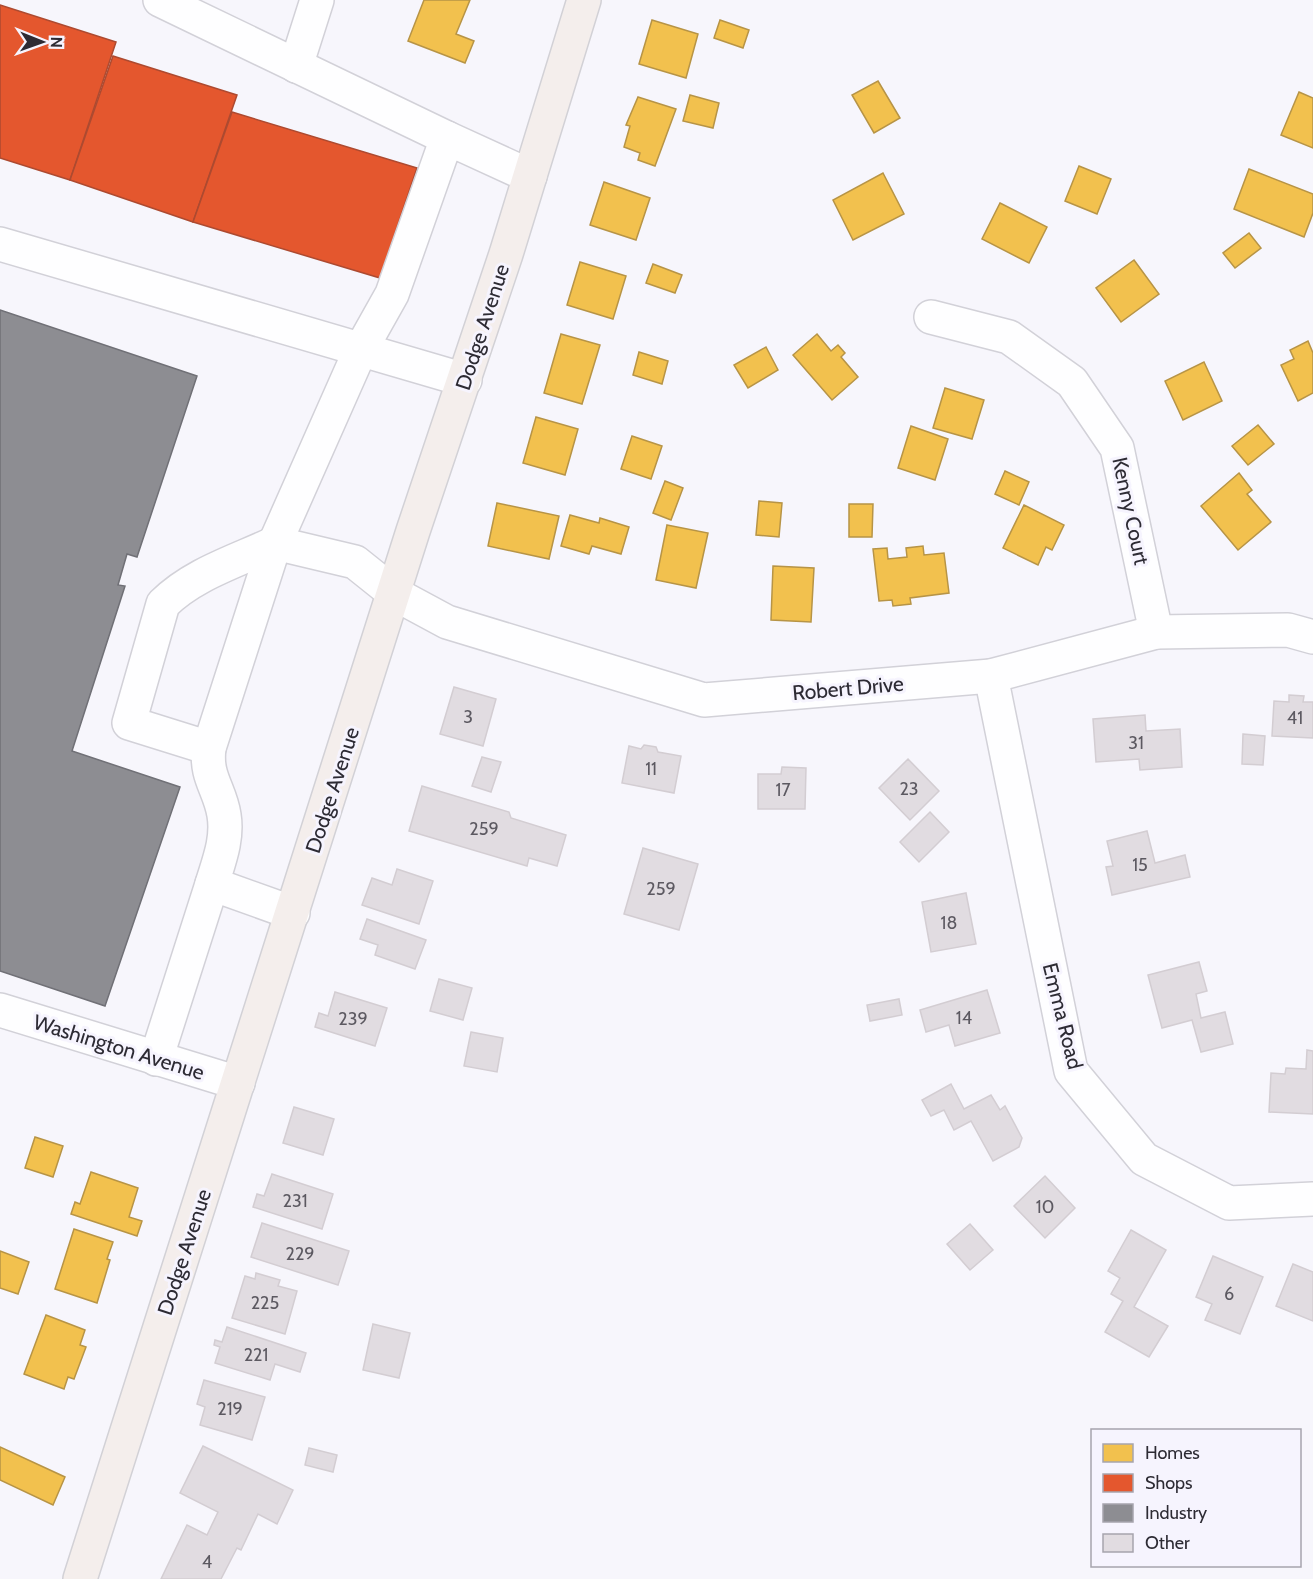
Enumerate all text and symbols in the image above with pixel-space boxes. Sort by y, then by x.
north arrow [12,12,72,72]
text: N [47,36,66,48]
street label: Dodge Avenue [450,261,514,393]
street label: Kenny Court [1107,455,1155,567]
street label: Robert Drive [791,671,905,705]
house number: 3 [463,706,473,728]
house number: 41 [1287,707,1303,729]
street label: Dodge Avenue [300,724,364,856]
house number: 31 [1128,732,1144,754]
house number: 11 [645,758,657,780]
house number: 23 [899,778,919,800]
house number: 17 [776,779,790,801]
house number: 259 [469,818,499,840]
house number: 15 [1132,854,1148,876]
house number: 259 [646,878,676,900]
house number: 18 [941,912,957,934]
street label: Emma Road [1038,960,1088,1072]
house number: 14 [956,1007,972,1029]
house number: 239 [338,1008,368,1030]
street label: Washington Avenue [31,1009,208,1085]
street label: Dodge Avenue [152,1186,216,1318]
house number: 231 [282,1190,308,1212]
house number: 10 [1036,1196,1054,1218]
house number: 229 [285,1243,315,1265]
house number: 6 [1224,1283,1234,1305]
house number: 225 [251,1292,279,1314]
house number: 221 [244,1344,268,1366]
house number: 219 [217,1398,243,1420]
legend [1091,1429,1301,1567]
text: Homes [1145,1442,1200,1464]
text: Shops [1145,1472,1193,1494]
text: Industry [1145,1502,1207,1524]
text: Other [1145,1532,1190,1554]
house number: 4 [202,1551,212,1573]

